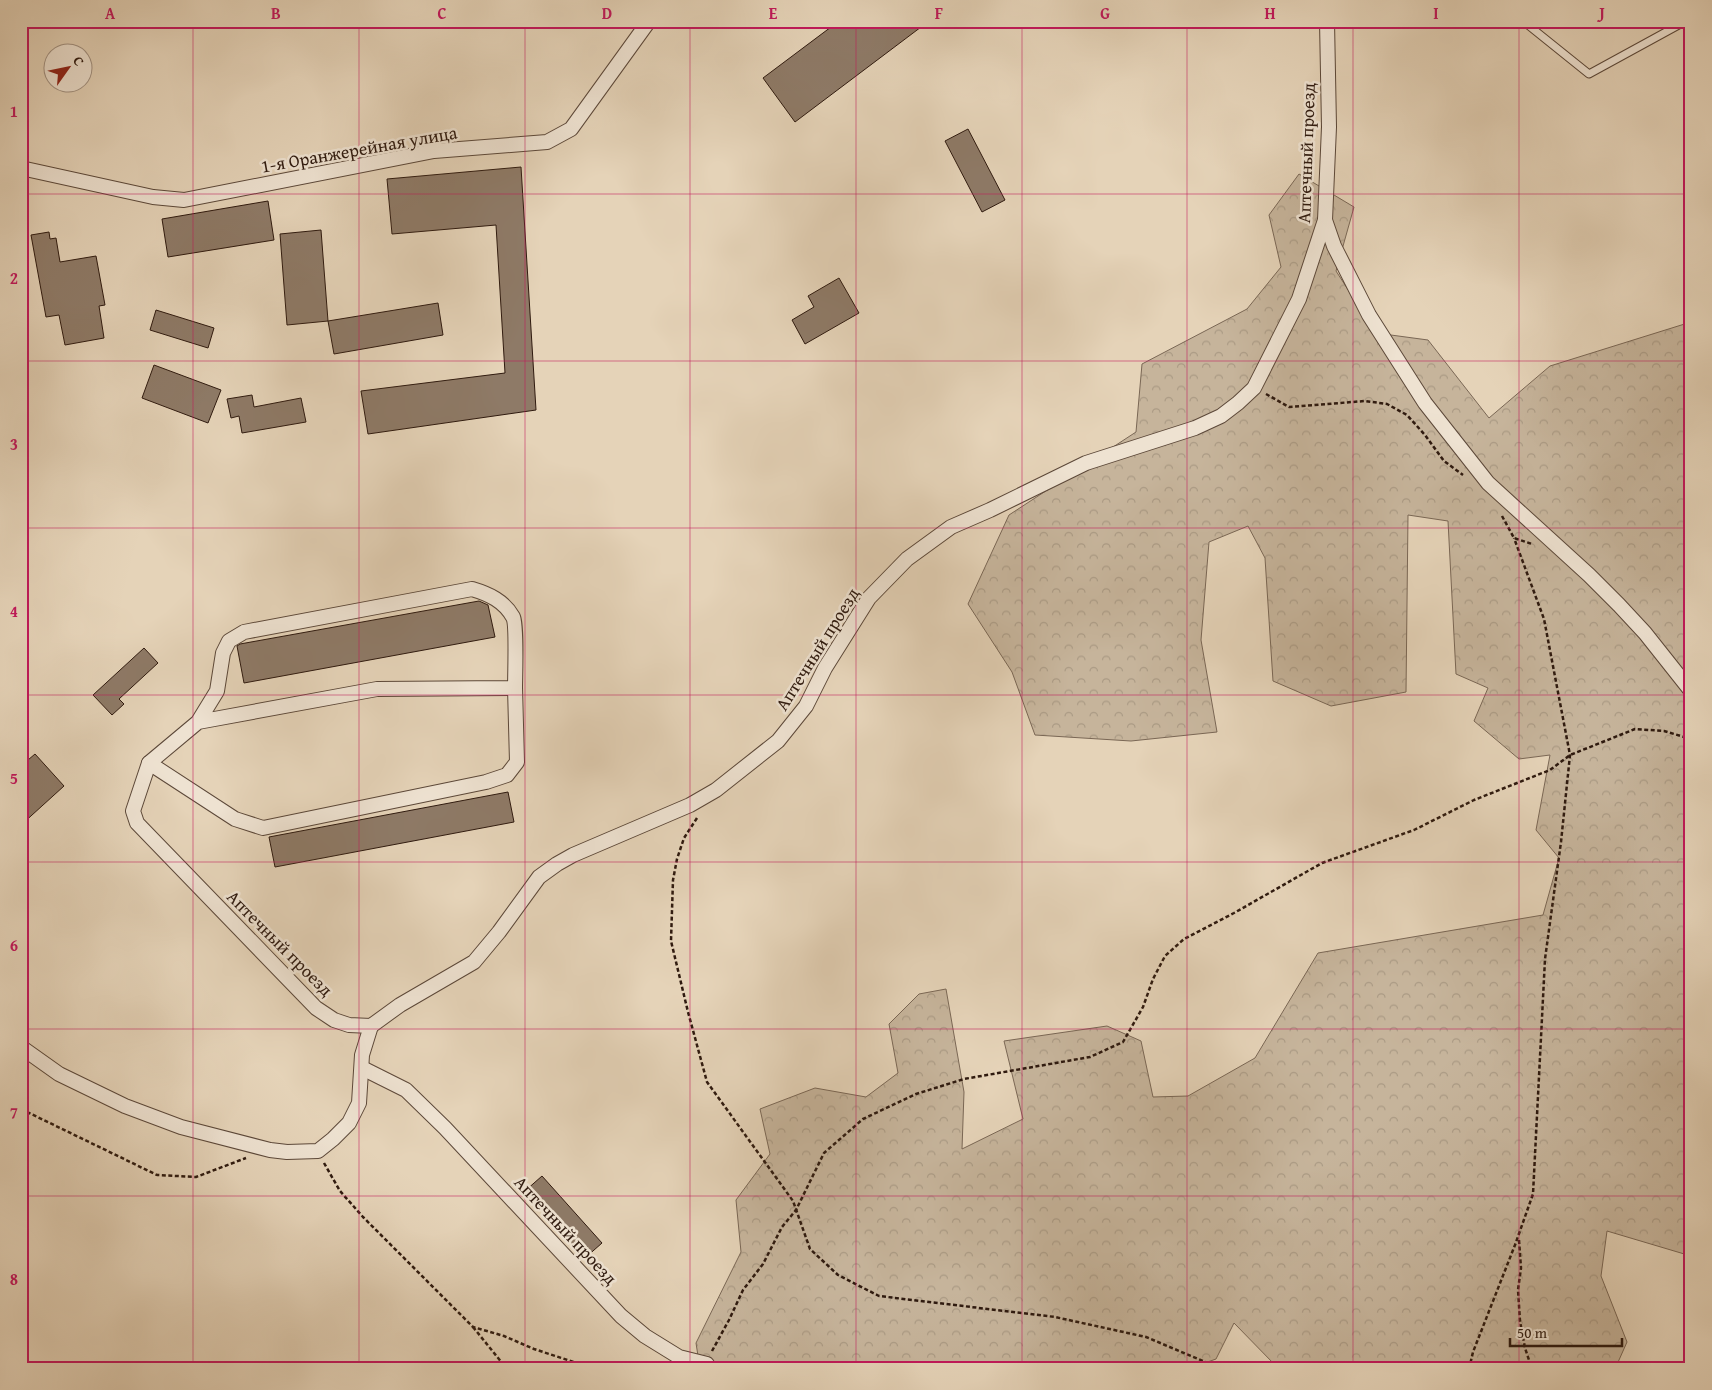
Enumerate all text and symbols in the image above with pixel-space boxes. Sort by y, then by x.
text: A [105,1,116,25]
text: B [271,1,281,25]
text: C [437,1,447,25]
text: D [602,1,612,25]
text: E [769,1,778,25]
text: F [935,1,943,25]
text: G [1100,1,1110,25]
text: H [1264,1,1276,25]
text: I [1433,1,1439,25]
text: J [1596,1,1605,25]
north arrow [42,42,92,92]
text: С [68,52,89,70]
street label: Аптечный проезд [1290,82,1322,224]
text: 1 [10,99,18,123]
street label: 1-я Оранжерейная улица [259,118,460,180]
text: 2 [10,266,18,290]
text: 3 [10,432,18,456]
street label: Аптечный проезд [768,582,866,716]
text: 4 [10,599,18,623]
text: 5 [10,766,18,790]
street label: Аптечный проезд [221,884,339,1002]
text: 6 [10,933,18,957]
text: 7 [10,1100,18,1124]
street label: Аптечный проезд [508,1169,624,1291]
text: 8 [10,1267,18,1291]
scale bar [1510,1315,1622,1347]
text: 50 m [1517,1322,1548,1343]

